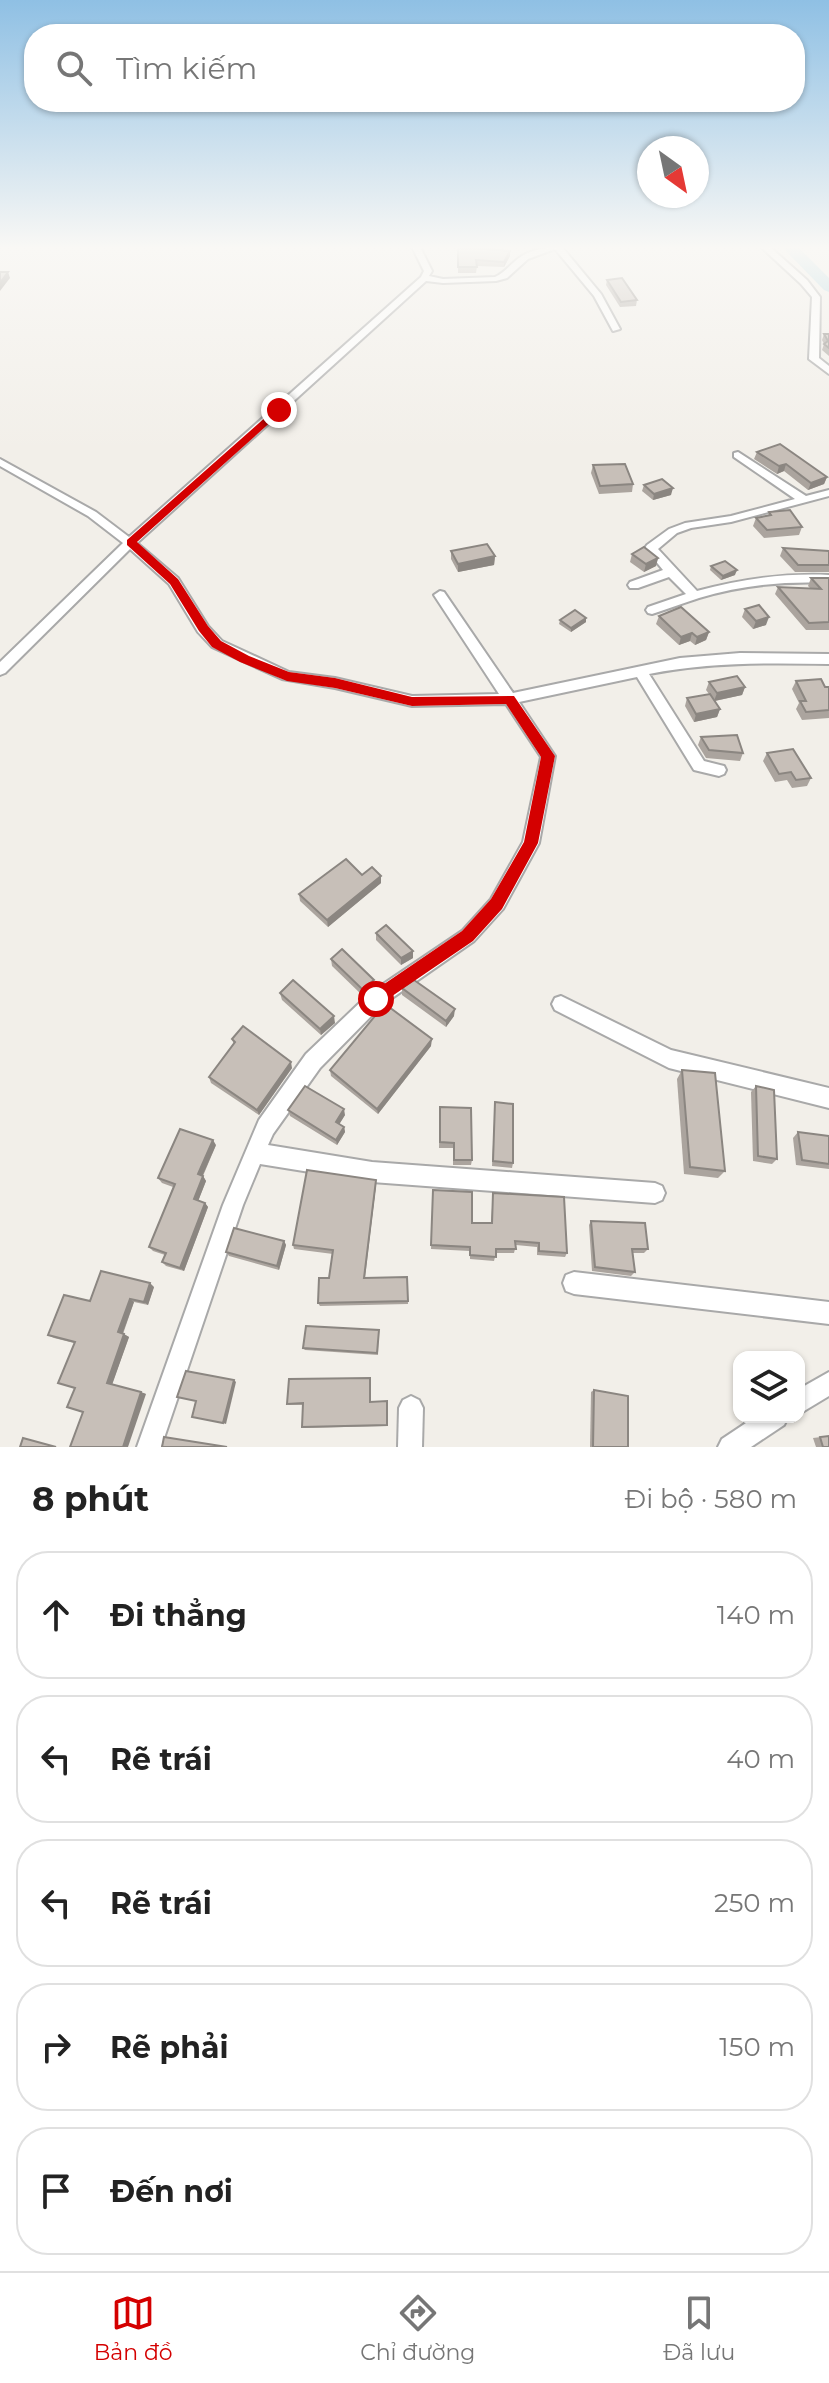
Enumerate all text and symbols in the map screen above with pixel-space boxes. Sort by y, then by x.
search box [24,24,805,112]
icon: search [52,46,96,90]
text: Tìm kiếm [116,50,257,87]
north arrow [637,136,709,208]
route end [261,392,297,428]
route start [358,981,394,1017]
map controls [733,1351,805,1423]
button: layers [733,1351,805,1423]
text: 8 phút [32,1478,149,1520]
text: Đi bộ · 580 m [625,1483,797,1515]
icon: ahead [34,1593,78,1637]
text: Đi thẳng [110,1597,247,1634]
text: 140 m [717,1599,795,1631]
icon: left [34,1737,78,1781]
text: Rẽ trái [110,1741,212,1778]
text: 40 m [726,1743,795,1775]
icon: left [34,1881,78,1925]
text: Rẽ trái [110,1885,212,1922]
text: 250 m [714,1887,795,1919]
icon: right [34,2025,78,2069]
text: Rẽ phải [110,2029,228,2066]
text: 150 m [719,2031,795,2063]
icon: arrive [34,2169,78,2213]
text: Đến nơi [110,2173,233,2210]
tab: Bản đồ [94,2291,173,2366]
tab: Chỉ đường [360,2291,475,2366]
tab: Đã lưu [663,2291,735,2366]

